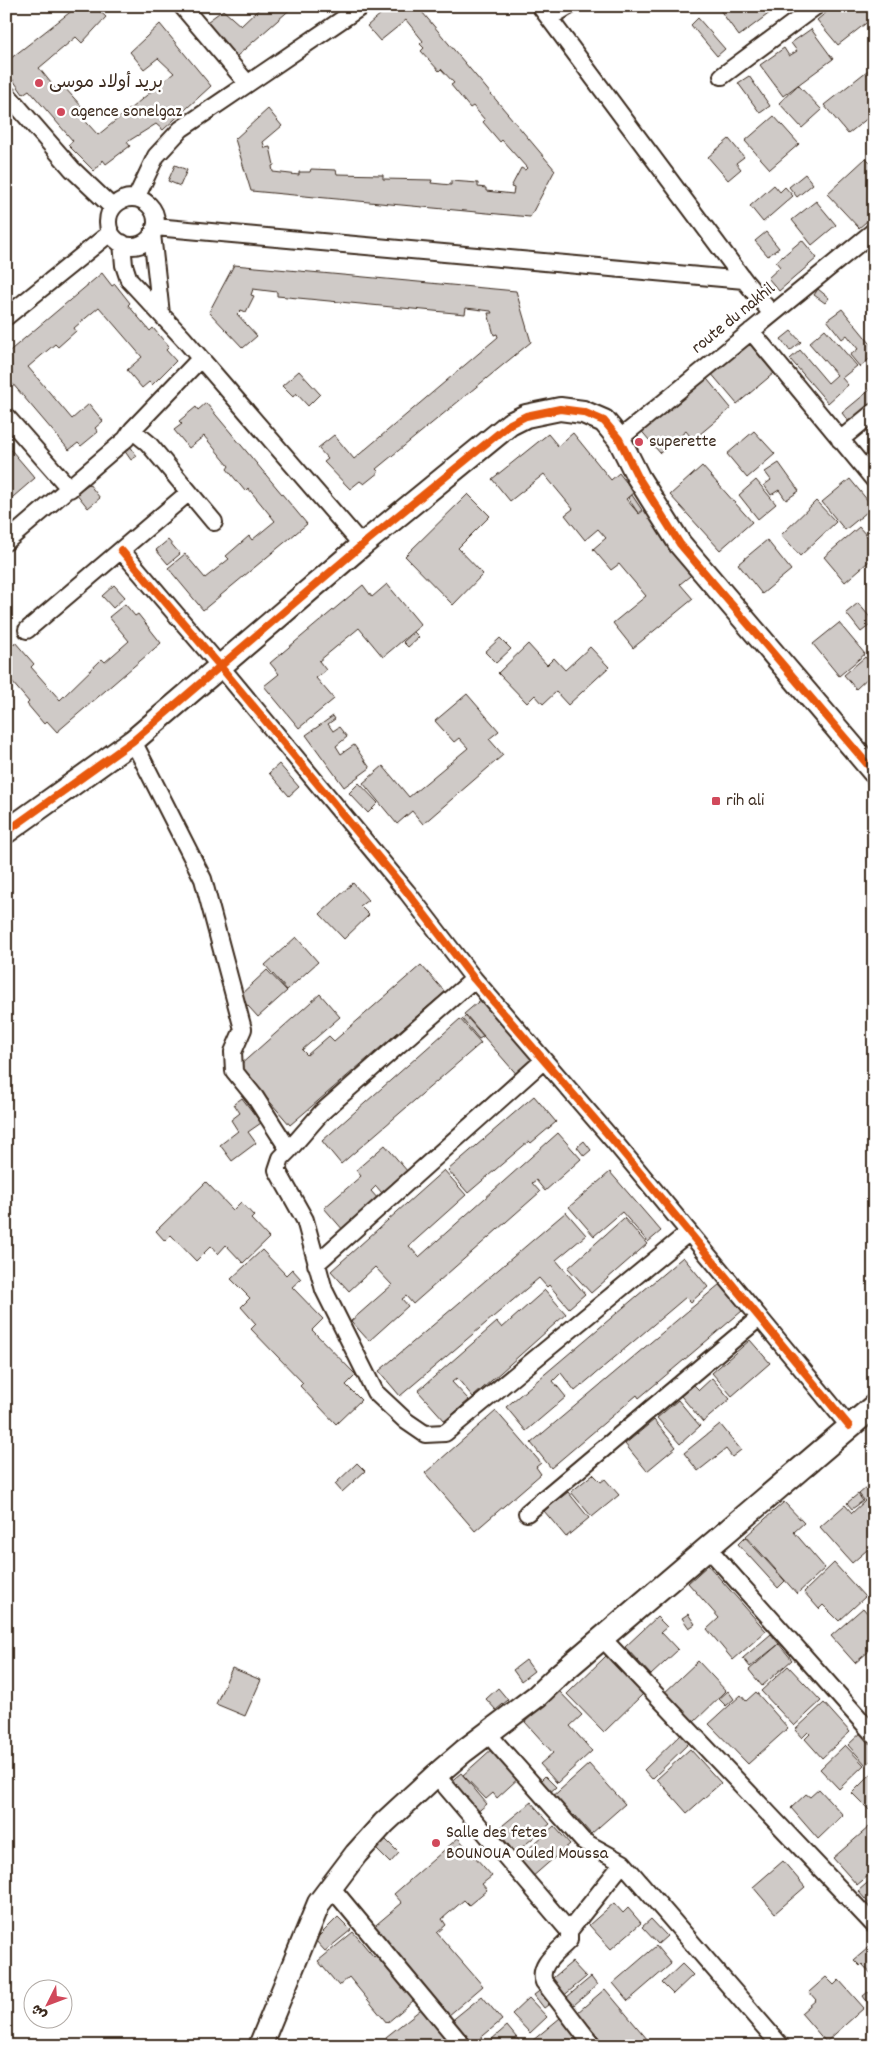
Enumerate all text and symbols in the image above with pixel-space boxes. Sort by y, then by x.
place label: بريد أولاد موسى [49,71,163,96]
marker: بريد أولاد موسى [33,77,45,89]
place label: agence sonelgaz [71,100,182,125]
marker: agence sonelgaz [55,106,67,118]
street label: route du nakhil [687,277,782,361]
place label: superette [649,430,716,455]
marker: superette [633,436,645,448]
place label: rih ali [726,789,764,814]
marker: rih ali [710,795,722,807]
place label: Salle des fetes BOUNOUA Ouled Moussa [446,1821,609,1867]
marker: Salle des fetes BOUNOUA Ouled Moussa [430,1837,442,1849]
north arrow [22,1980,72,2030]
text: ش [27,1999,52,2024]

